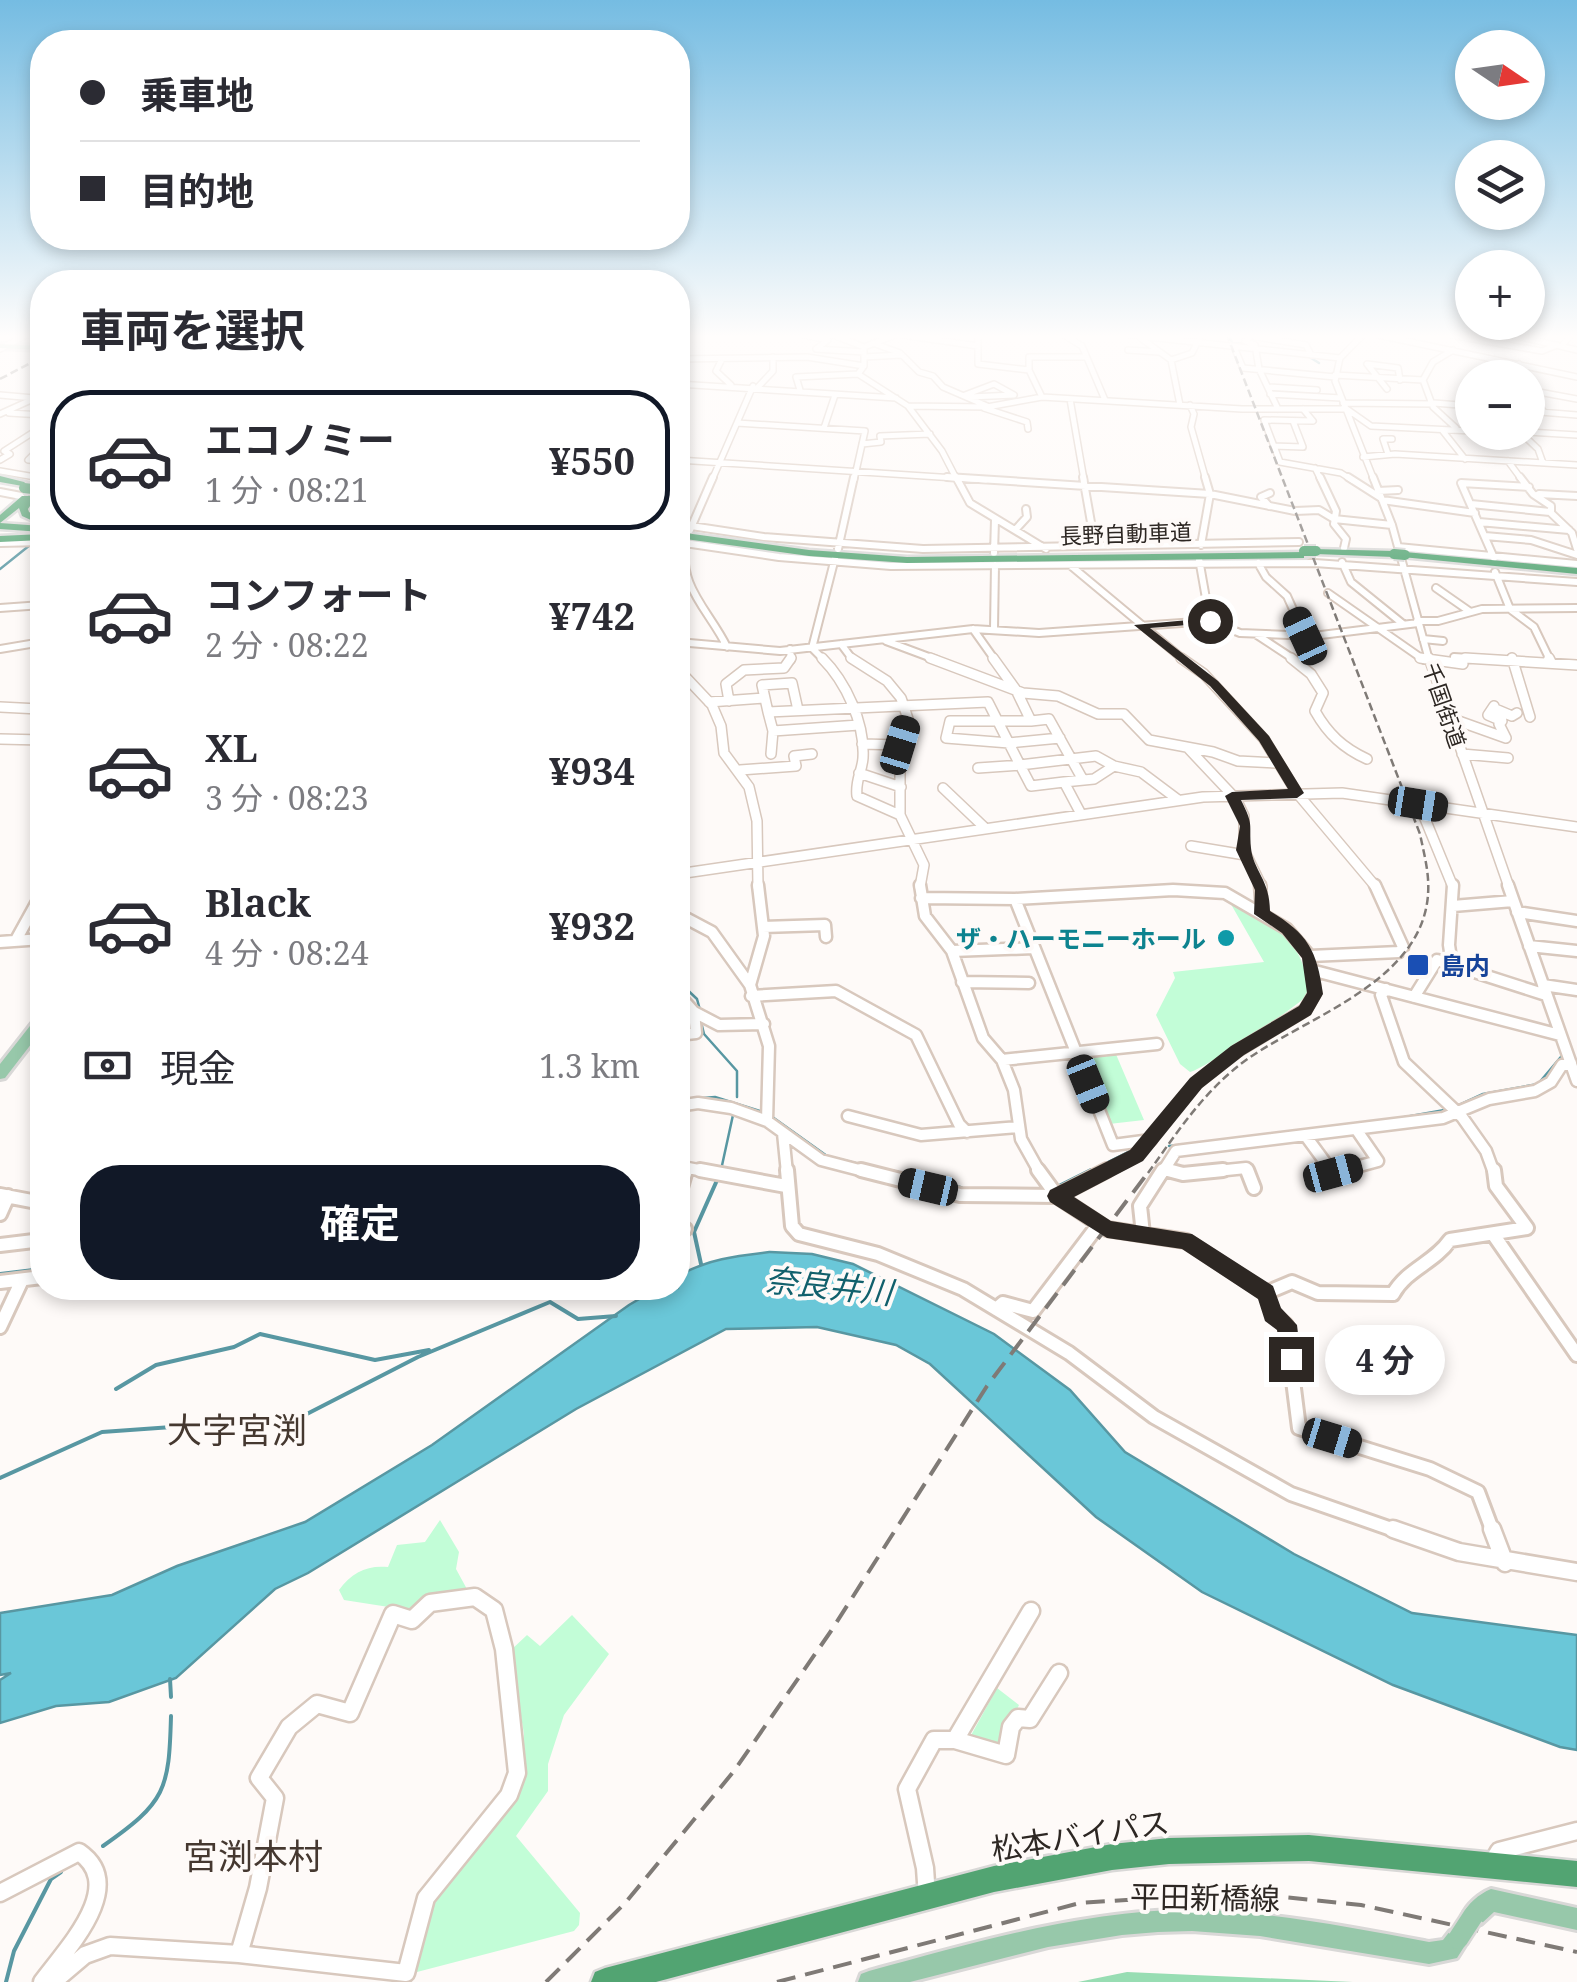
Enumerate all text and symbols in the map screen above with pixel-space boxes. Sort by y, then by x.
north arrow [1455,30,1545,120]
map controls [1455,30,1545,450]
text: 乗車地 [140,68,254,120]
button: layers [1455,140,1545,230]
text: 目的地 [140,164,254,216]
button: + [1455,250,1545,340]
text: 車両を選択 [80,299,305,360]
button: − [1455,360,1545,450]
text: エコノミー [205,413,395,465]
icon: car [85,415,175,505]
text: ¥550 [549,434,635,486]
text: 1 分 · 08:21 [205,468,369,511]
street label: 長野自動車道 [1060,516,1192,550]
text: コンフォート [205,568,432,620]
icon: car [85,570,175,660]
text: ¥742 [549,589,635,641]
route start [1188,599,1233,644]
car [1279,602,1331,670]
text: 2 分 · 08:22 [205,623,369,666]
street label: 千国街道 [1416,659,1474,751]
car [877,712,923,778]
text: XL [205,721,258,773]
icon: car [85,725,175,815]
text: ¥934 [549,744,635,796]
text: 3 分 · 08:23 [205,776,369,819]
car [1386,784,1450,824]
text: Black [205,876,311,928]
icon: car [85,880,175,970]
text: ¥932 [549,899,635,951]
place label: ザ・ハーモニーホール [956,921,1206,955]
marker: ザ・ハーモニーホール [1215,927,1237,949]
text: 4 分 · 08:24 [205,931,369,974]
place label: 島内 [1440,948,1490,982]
marker: 島内 [1405,952,1431,978]
icon: cash [80,1038,135,1093]
text: 現金 [160,1041,236,1093]
text: 1.3 km [539,1044,640,1087]
car [1063,1051,1113,1117]
car [1300,1151,1366,1195]
button: 確定 [80,1165,640,1280]
car [895,1166,961,1208]
water label: 奈良井川 [763,1257,898,1313]
callout: 4 分 [1326,1324,1446,1394]
route end [1269,1337,1314,1382]
text: 4 分 [1356,1338,1414,1381]
district label: 大字宮渕 [167,1406,307,1453]
car [1299,1415,1365,1461]
street label: 松本バイパス [988,1801,1172,1869]
district label: 宮渕本村 [183,1832,323,1879]
street label: 平田新橋線 [1130,1875,1280,1919]

